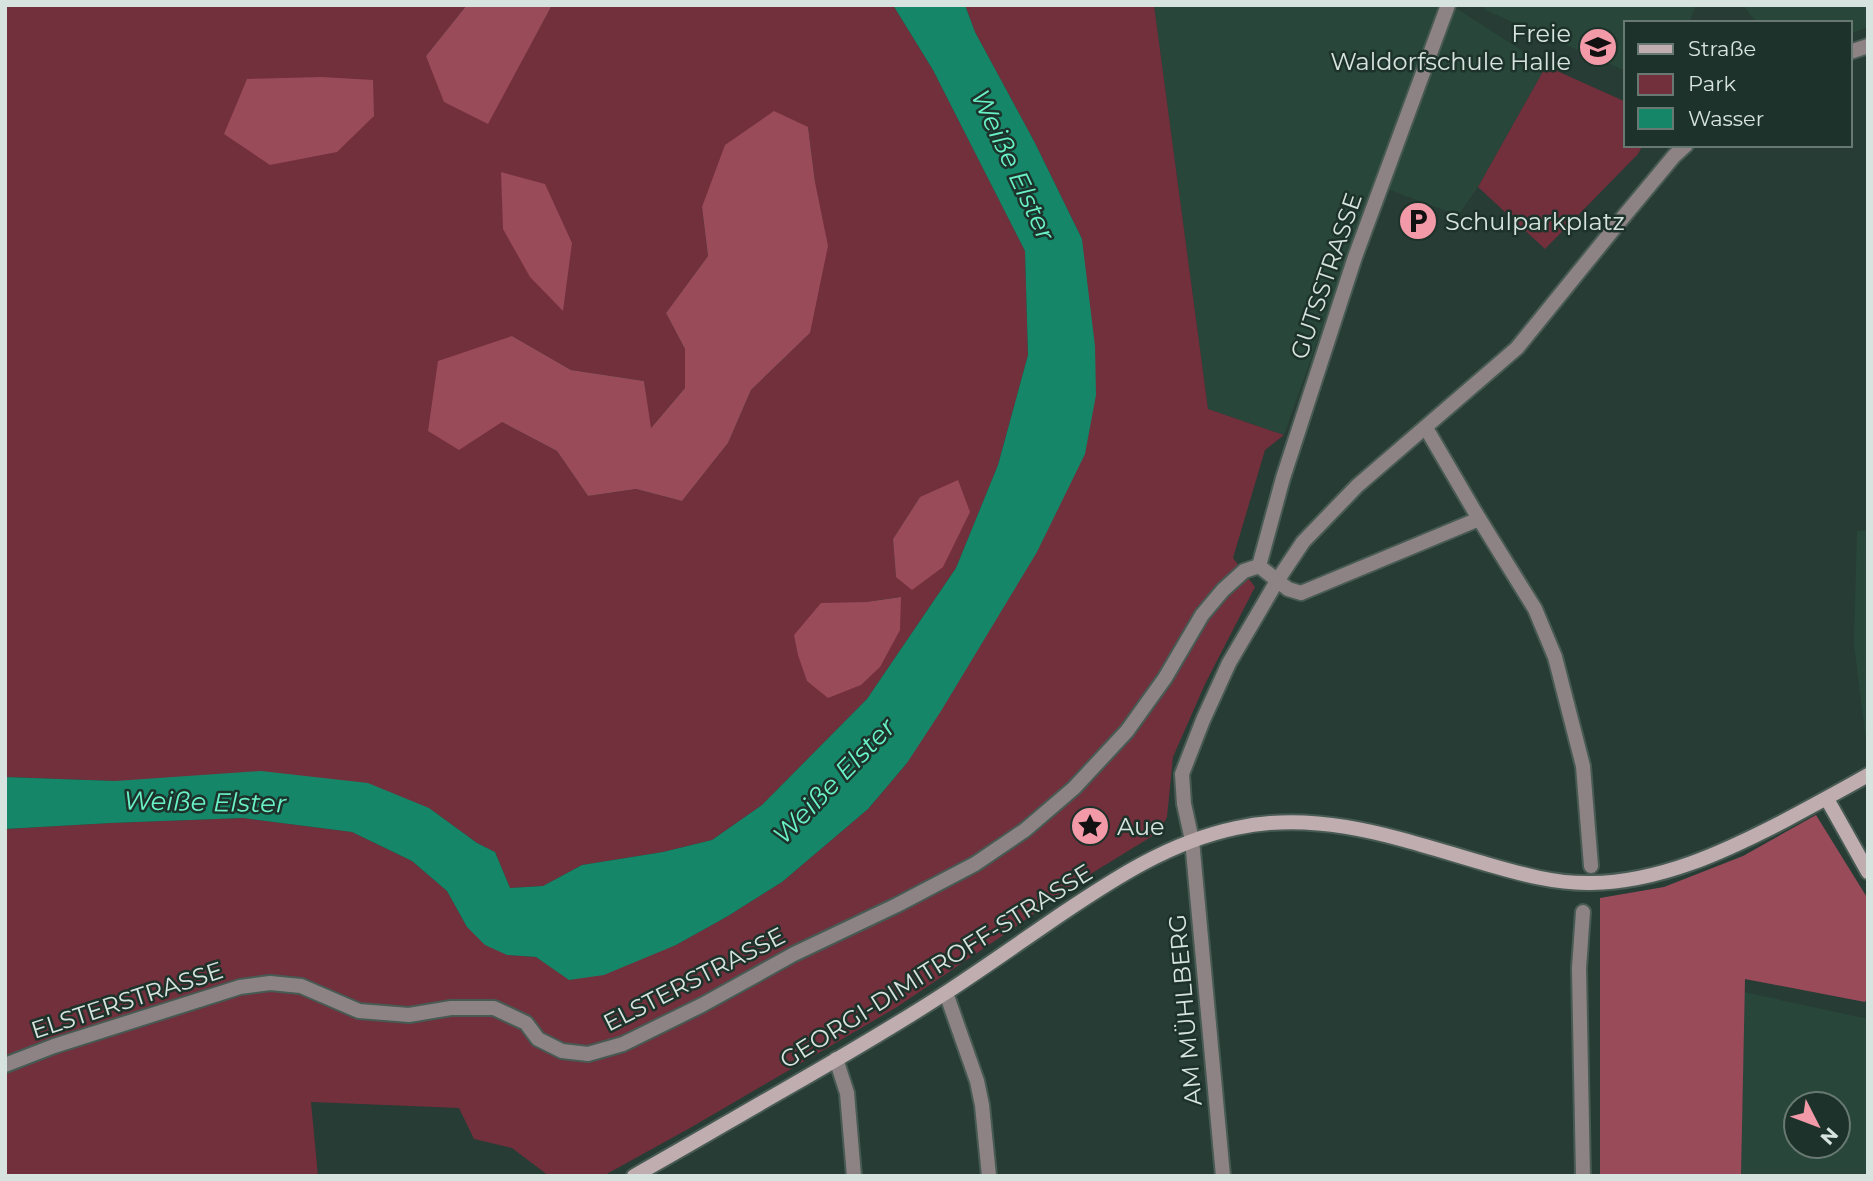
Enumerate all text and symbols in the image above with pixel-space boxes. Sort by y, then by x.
place label: Freie Waldorfschule Halle [1330,19,1571,76]
legend [1624,21,1852,147]
school or university icon: Freie Waldorfschule Halle [1577,26,1619,68]
text: Straße [1688,36,1756,61]
text: Park [1688,71,1736,96]
water label: Weiße Elster [964,84,1062,246]
text: Wasser [1688,106,1764,131]
street label: GUTSSTRASSE [1284,189,1368,363]
parking icon: Schulparkplatz [1397,200,1439,242]
place label: Schulparkplatz [1445,207,1625,236]
water label: Weiße Elster [766,711,902,851]
water label: Weiße Elster [123,785,287,819]
place icon: Aue [1069,805,1111,847]
place label: Aue [1117,812,1165,841]
street label: GEORGI-DIMITROFF-STRASSE [774,858,1098,1074]
street label: AM MÜHLBERG [1162,913,1208,1107]
street label: ELSTERSTRASSE [598,921,790,1037]
street label: ELSTERSTRASSE [27,955,227,1045]
north arrow [1782,1090,1852,1160]
text: N [1816,1123,1843,1149]

